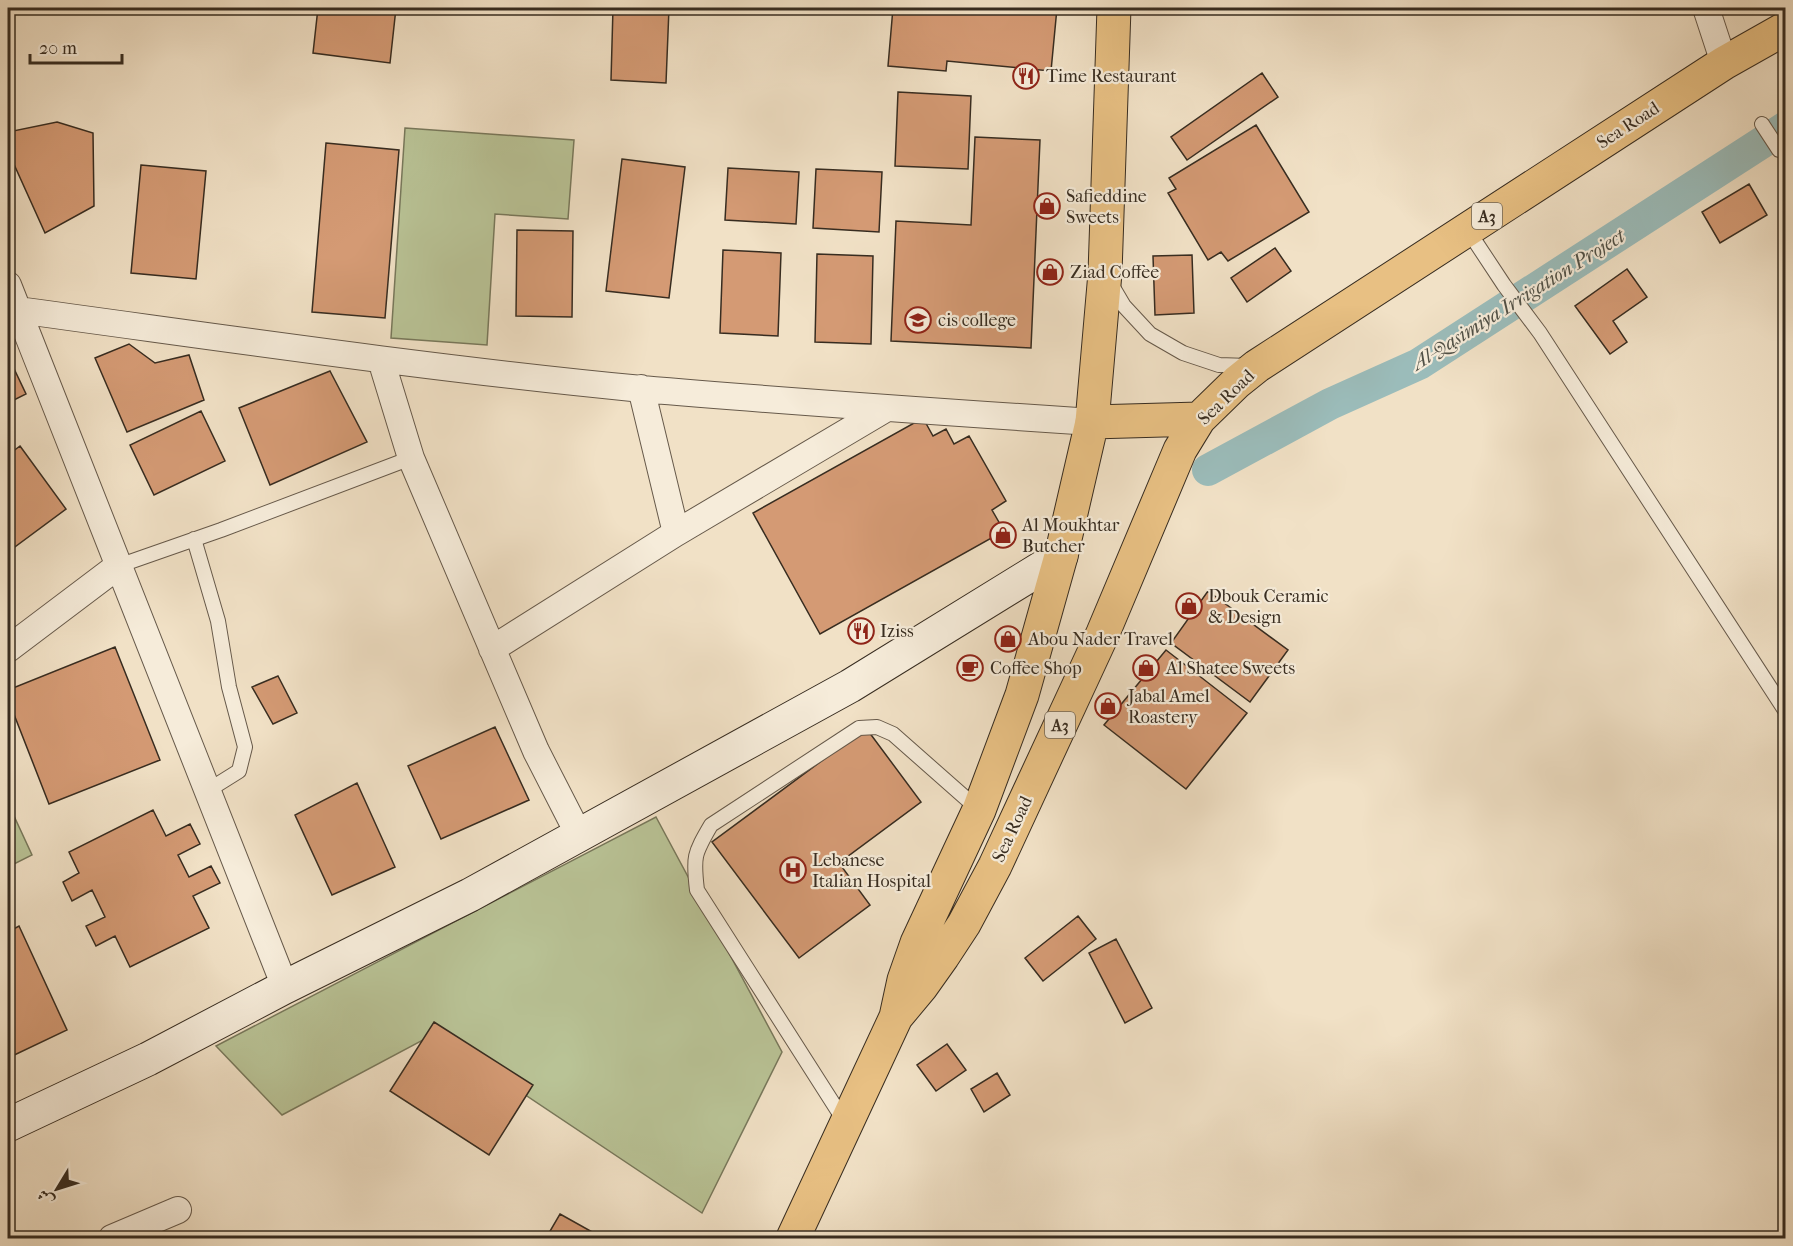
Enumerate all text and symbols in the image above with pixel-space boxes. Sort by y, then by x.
scale bar [30,27,122,65]
text: 20 m [39,38,77,59]
restaurant icon: Time Restaurant [1011,61,1041,91]
place label: Time Restaurant [1046,66,1177,87]
street label: Sea Road [1593,97,1664,153]
place label: Safieddine Sweets [1066,186,1147,228]
shop icon: Safieddine Sweets [1032,191,1062,221]
road number: A3 [1472,203,1502,229]
water label: Al-Qasimiya Irrigation Project [1405,223,1631,377]
shop icon: Ziad Coffee [1035,257,1065,287]
place label: Ziad Coffee [1070,262,1159,283]
school or university icon: cis college [903,305,933,335]
place label: cis college [938,310,1016,331]
street label: Sea Road [1194,365,1259,429]
place label: Al Moukhtar Butcher [1021,515,1120,557]
shop icon: Al Moukhtar Butcher [988,520,1018,550]
place label: Dbouk Ceramic & Design [1208,586,1329,628]
shop icon: Dbouk Ceramic & Design [1174,591,1204,621]
restaurant icon: Iziss [846,616,876,646]
place label: Iziss [880,621,914,642]
shop icon: Abou Nader Travel [993,624,1023,654]
place label: Abou Nader Travel [1027,629,1173,650]
cafe icon: Coffee Shop [955,653,985,683]
shop icon: Al Shatee Sweets [1131,653,1161,683]
place label: Coffee Shop [990,658,1082,679]
place label: Al Shatee Sweets [1165,658,1296,679]
place label: Jabal Amel Roastery [1126,686,1210,728]
shop icon: Jabal Amel Roastery [1093,691,1123,721]
road number: A3 [1045,712,1075,738]
street label: Sea Road [988,793,1037,866]
place label: Lebanese Italian Hospital [812,850,931,892]
hospital icon: Lebanese Italian Hospital [778,855,808,885]
north arrow [27,1159,87,1219]
text: ش [33,1186,58,1210]

